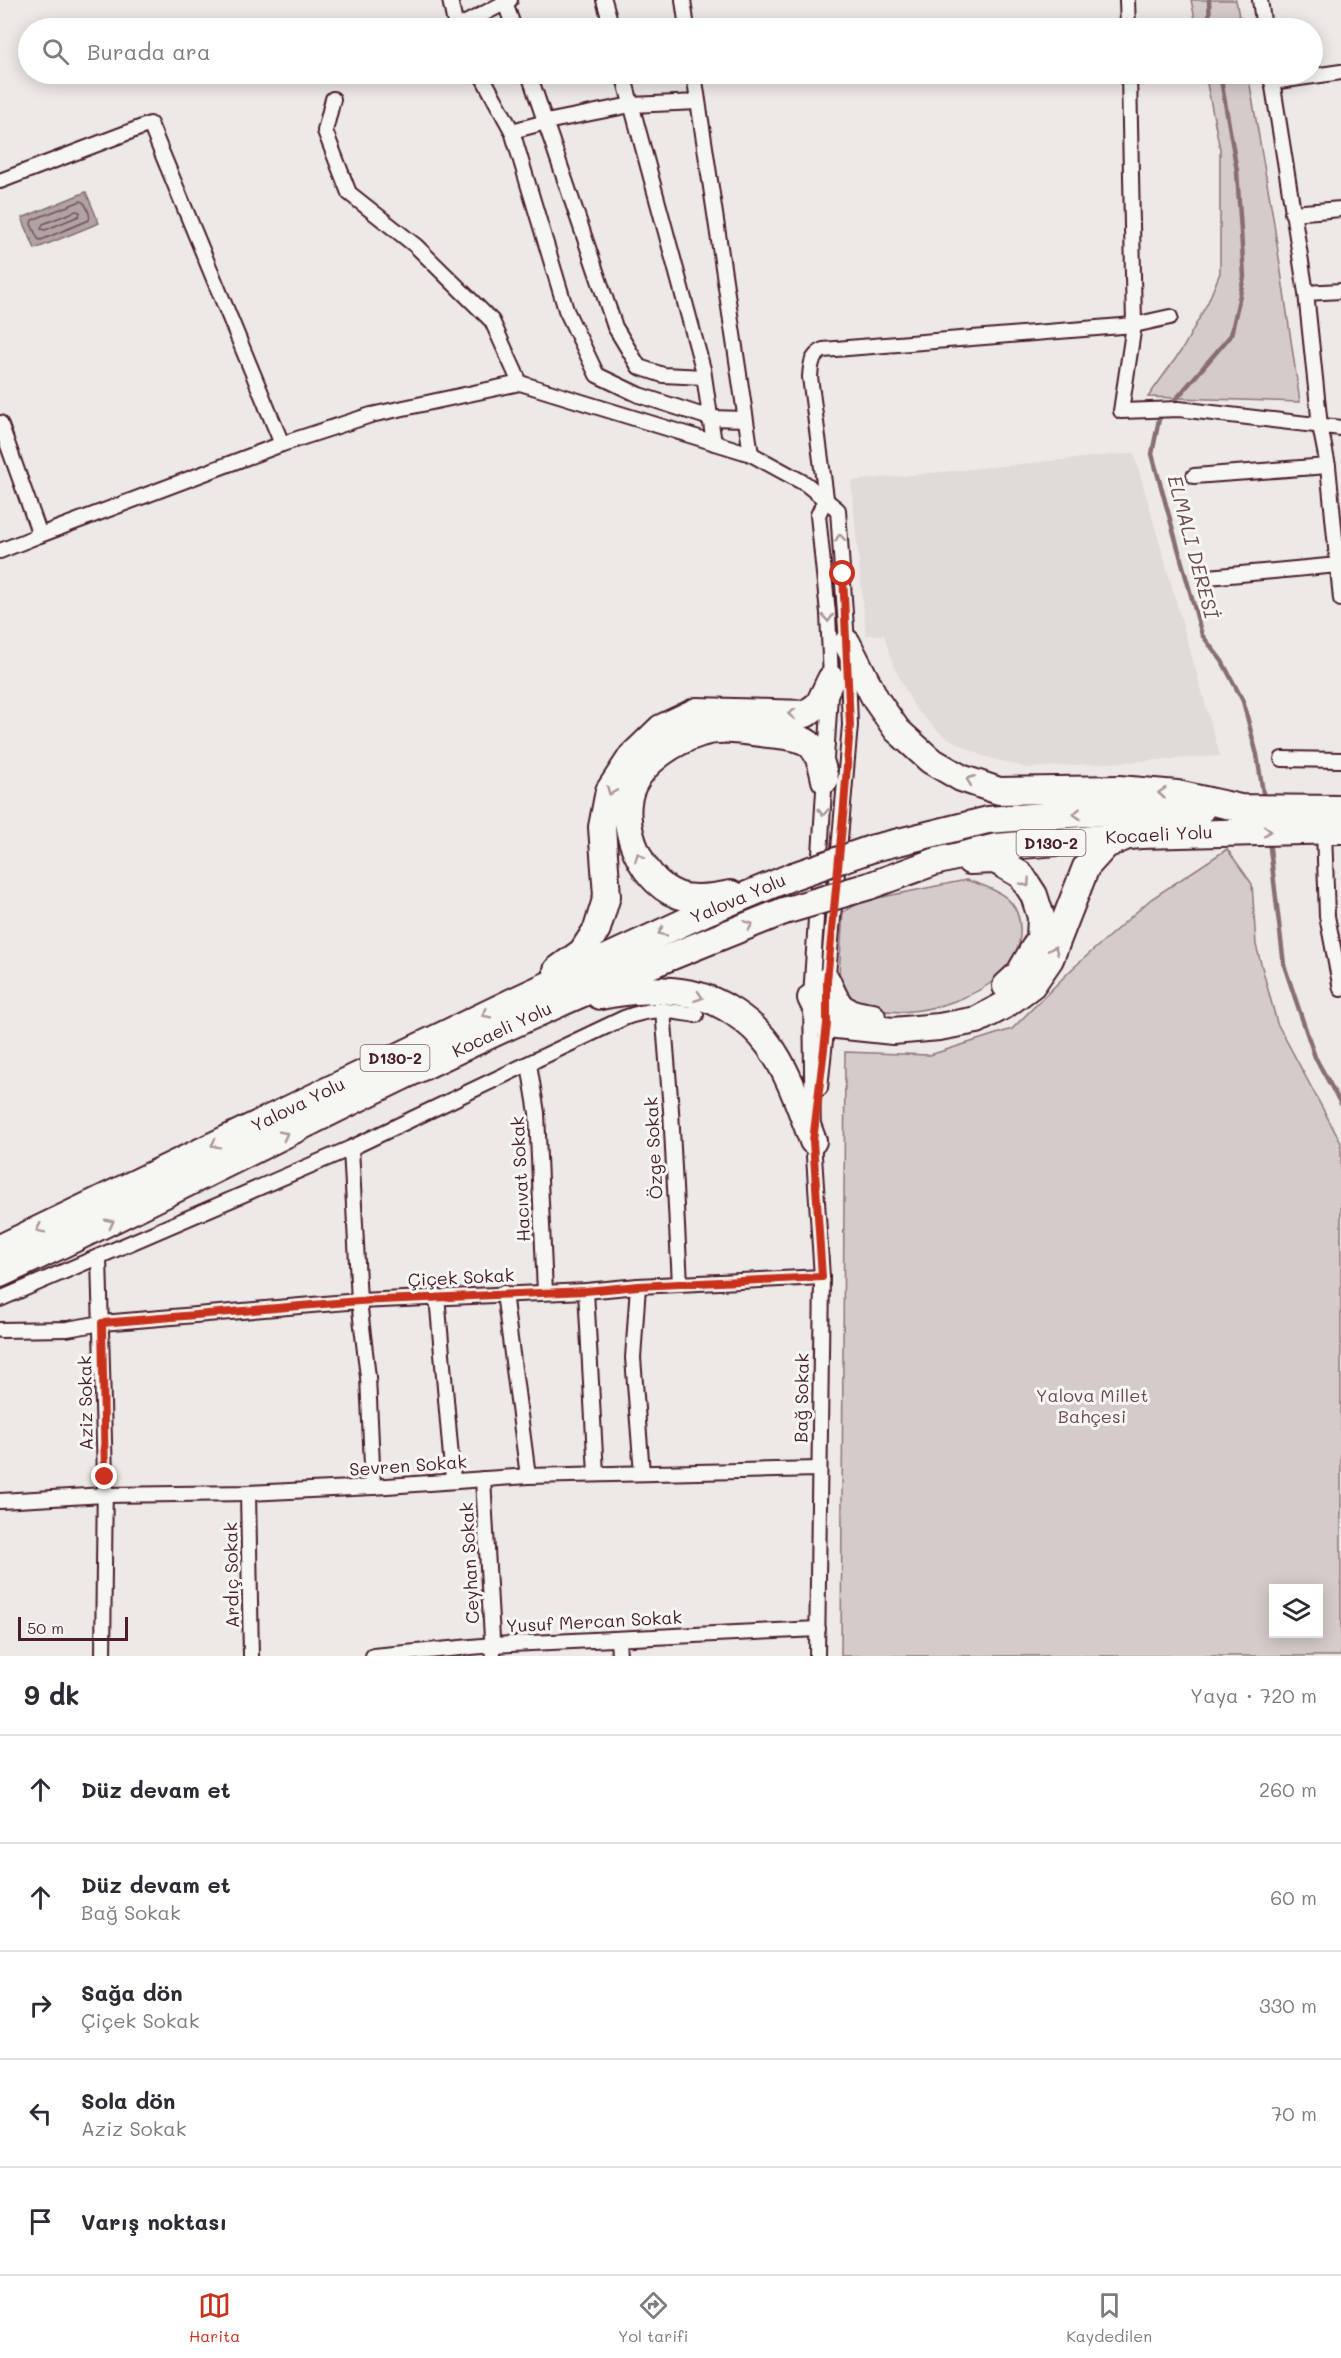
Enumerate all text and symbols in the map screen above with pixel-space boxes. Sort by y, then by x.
search box [18,18,1323,84]
icon: search [39,35,72,68]
text: Burada ara [87,37,211,66]
water label: ELMALI DERESİ [1162,472,1226,622]
one-way arrow [834,534,847,543]
route start [829,560,855,586]
one-way arrow [821,613,834,622]
one-way arrow [787,707,796,720]
one-way arrow [965,775,975,788]
one-way arrow [606,785,618,796]
one-way arrow [1158,786,1167,799]
one-way arrow [1072,807,1081,820]
one-way arrow [816,808,829,817]
street label: Kocaeli̇ Yolu [1105,819,1213,849]
one-way arrow [1262,824,1271,837]
road number: D130-2 [1016,830,1086,856]
one-way arrow [634,852,646,863]
street label: Yalova Yolu [686,867,789,929]
one-way arrow [1019,877,1030,888]
one-way arrow [743,920,754,933]
one-way arrow [658,924,669,936]
one-way arrow [1047,945,1059,956]
one-way arrow [693,990,704,1002]
street label: Kocaeli̇ Yolu [448,996,555,1063]
one-way arrow [481,1007,492,1019]
road number: D130-2 [360,1045,430,1071]
street label: Yalova Yolu [247,1071,348,1137]
street label: Özge Sokak [638,1096,668,1200]
street label: Hacıvat Sokak [505,1116,535,1243]
one-way arrow [278,1131,289,1143]
one-way arrow [211,1137,222,1149]
one-way arrow [104,1218,115,1230]
one-way arrow [35,1221,46,1233]
street label: Çiçek Sokak [407,1262,515,1292]
street label: Bağ Sokak [788,1353,814,1443]
street label: Aziz Sokak [72,1355,98,1451]
park label: Yalova Millet Bahçesi [1036,1383,1148,1428]
street label: Sevren Sokak [348,1449,468,1481]
route end [91,1463,117,1489]
street label: Ceyhan Sokak [454,1502,484,1624]
street label: Ardıç Sokak [218,1522,244,1628]
map controls [1269,1584,1323,1638]
button: layers [1269,1584,1323,1638]
street label: Yusuf Mercan Sokak [505,1604,683,1638]
scale bar [18,1614,128,1642]
text: 50 m [27,1617,64,1638]
text: 9 dk [24,1678,79,1712]
text: Yaya · 720 m [1190,1682,1317,1708]
icon: ahead [24,1773,57,1806]
text: Düz devam et [81,1775,230,1804]
text: 260 m [1259,1776,1317,1802]
text: Düz devam et [81,1870,230,1899]
icon: ahead [24,1881,57,1914]
text: 60 m [1270,1884,1317,1910]
text: Bağ Sokak [81,1899,181,1925]
text: Sağa dön [81,1978,183,2007]
icon: right [24,1989,57,2022]
text: 330 m [1259,1992,1317,2018]
text: Çiçek Sokak [81,2007,199,2033]
text: Sola dön [81,2086,175,2115]
icon: left [24,2097,57,2130]
text: 70 m [1271,2100,1317,2126]
text: Aziz Sokak [81,2115,186,2141]
icon: arrive [24,2205,57,2238]
text: Varış noktası [81,2207,227,2236]
tab: Harita [189,2289,240,2346]
tab: Yol tarifi [618,2289,688,2346]
tab: Kaydedilen [1066,2289,1152,2346]

